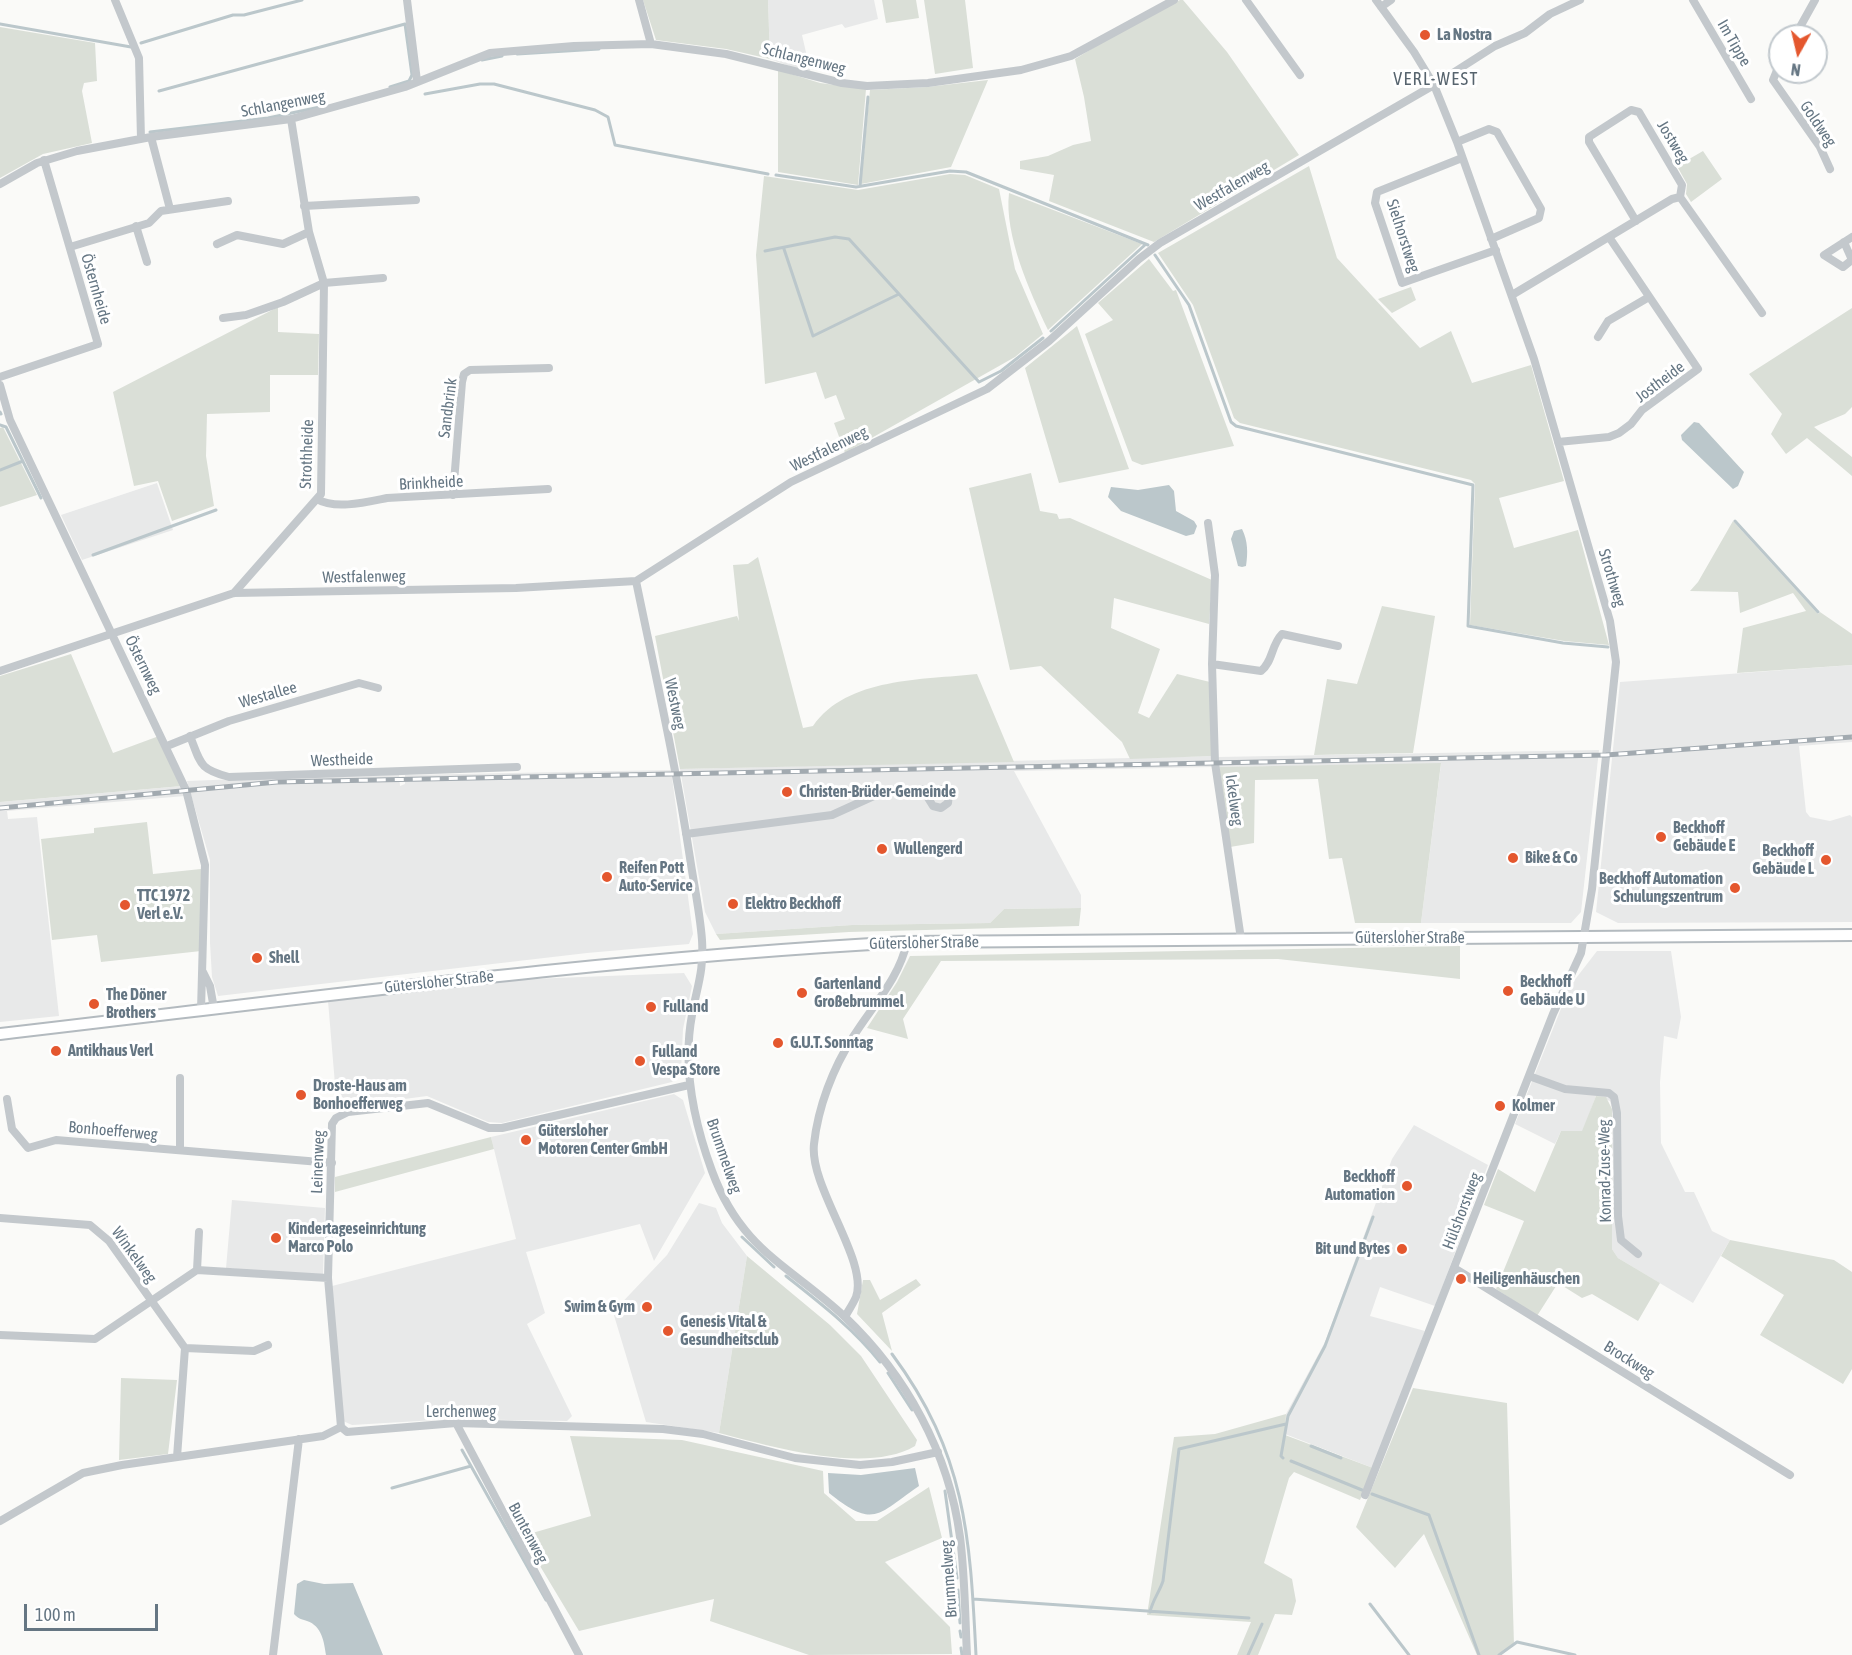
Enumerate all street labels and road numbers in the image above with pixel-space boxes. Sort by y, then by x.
street label: Im Tippe [1713,16,1755,70]
street label: Schlangenweg [760,39,848,79]
street label: Schlangenweg [239,86,327,122]
street label: Goldweg [1796,97,1840,151]
street label: Jostweg [1653,117,1693,167]
street label: Westfalenweg [1191,157,1273,215]
street label: Sielhorstweg [1382,197,1424,275]
street label: Östernheide [77,251,115,327]
street label: Jostheide [1632,357,1688,407]
street label: Sandbrink [435,377,461,439]
street label: Strothheide [296,419,318,489]
street label: Westfalenweg [787,422,871,476]
street label: Brinkheide [398,472,464,494]
street label: Strothweg [1594,547,1630,609]
street label: Westfalenweg [322,567,406,587]
street label: Östernweg [121,633,165,697]
street label: Westweg [660,676,690,732]
street label: Westallee [237,678,299,712]
street label: Westheide [311,749,373,771]
street label: Ickelweg [1221,773,1247,827]
street label: Gütersloher Straße [1355,928,1465,948]
street label: Gütersloher Straße [869,932,979,954]
street label: Gütersloher Straße [383,967,495,997]
street label: Brummelweg [702,1116,746,1196]
street label: Bonhoefferweg [68,1118,158,1144]
street label: Konrad-Zuse-Weg [1594,1119,1616,1223]
street label: Leinenweg [307,1130,329,1194]
street label: Hülshorstweg [1439,1170,1485,1252]
street label: Winkelweg [107,1223,161,1287]
street label: Brockweg [1600,1337,1658,1383]
street label: Lerchenweg [426,1402,496,1422]
street label: Buntenweg [504,1499,552,1567]
street label: Brummelweg [937,1539,961,1619]

